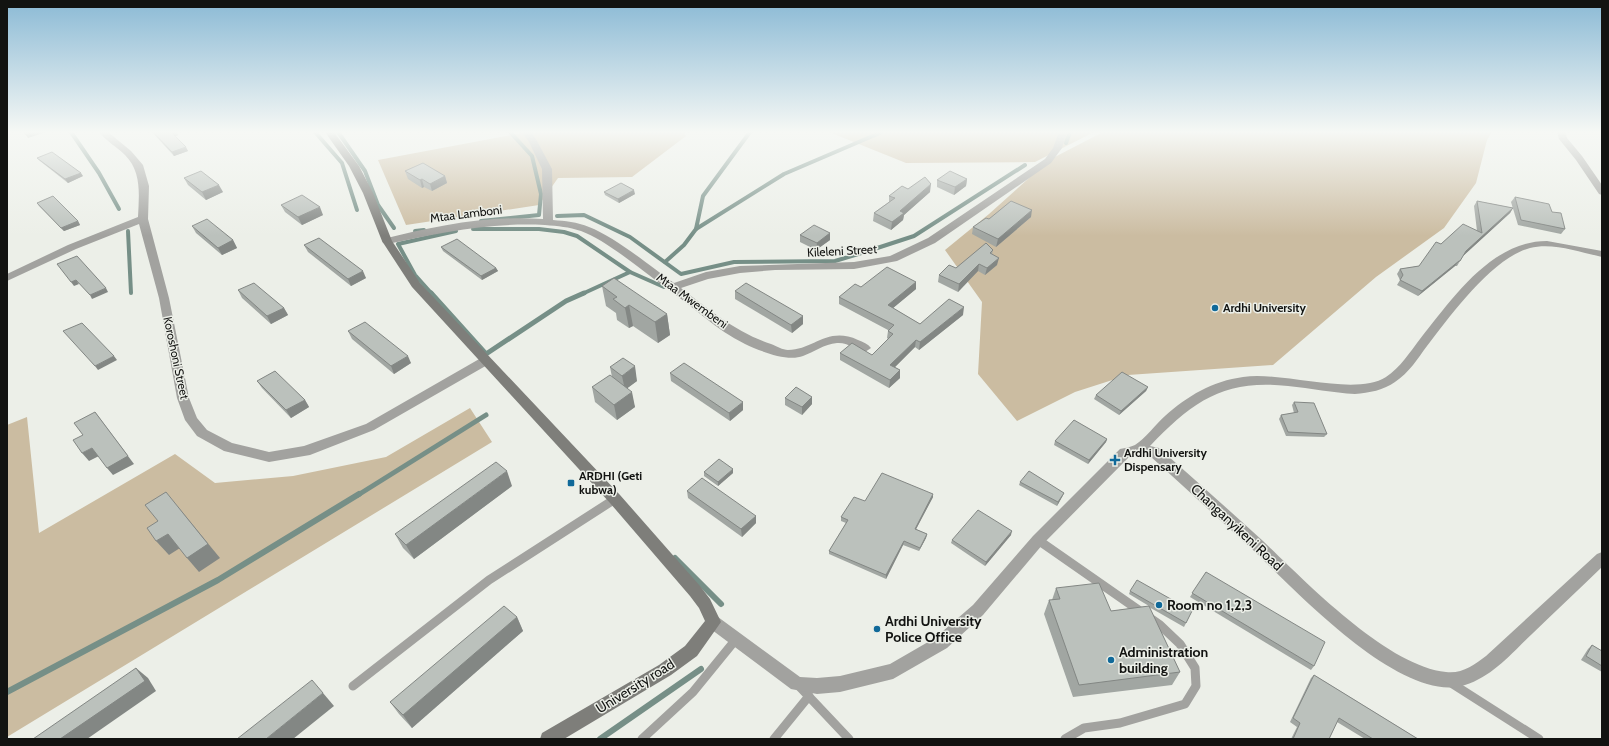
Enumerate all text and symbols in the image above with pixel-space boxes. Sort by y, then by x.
street label: Mtaa Lamboni [429,202,503,225]
street label: Kileleni Street [807,241,877,260]
street label: Mtaa Mwembeni [654,270,731,332]
place label: Ardhi University [1223,300,1306,315]
marker: Ardhi University [1210,303,1220,313]
street label: Koroshoni Street [160,315,193,401]
place label: Ardhi University Dispensary [1124,445,1207,474]
marker: Ardhi University Dispensary [1109,454,1121,466]
place label: ARDHI (Geti kubwa) [579,468,642,497]
marker: ARDHI (Geti kubwa) [566,478,576,488]
street label: Changanyikeni Road [1187,480,1287,574]
place label: Room no 1,2,3 [1167,596,1252,614]
marker: Room no 1,2,3 [1154,600,1164,610]
place label: Ardhi University Police Office [885,612,982,646]
marker: Ardhi University Police Office [872,624,882,634]
place label: Administration building [1119,643,1208,677]
street label: University road [592,655,678,717]
marker: Administration building [1106,655,1116,665]

